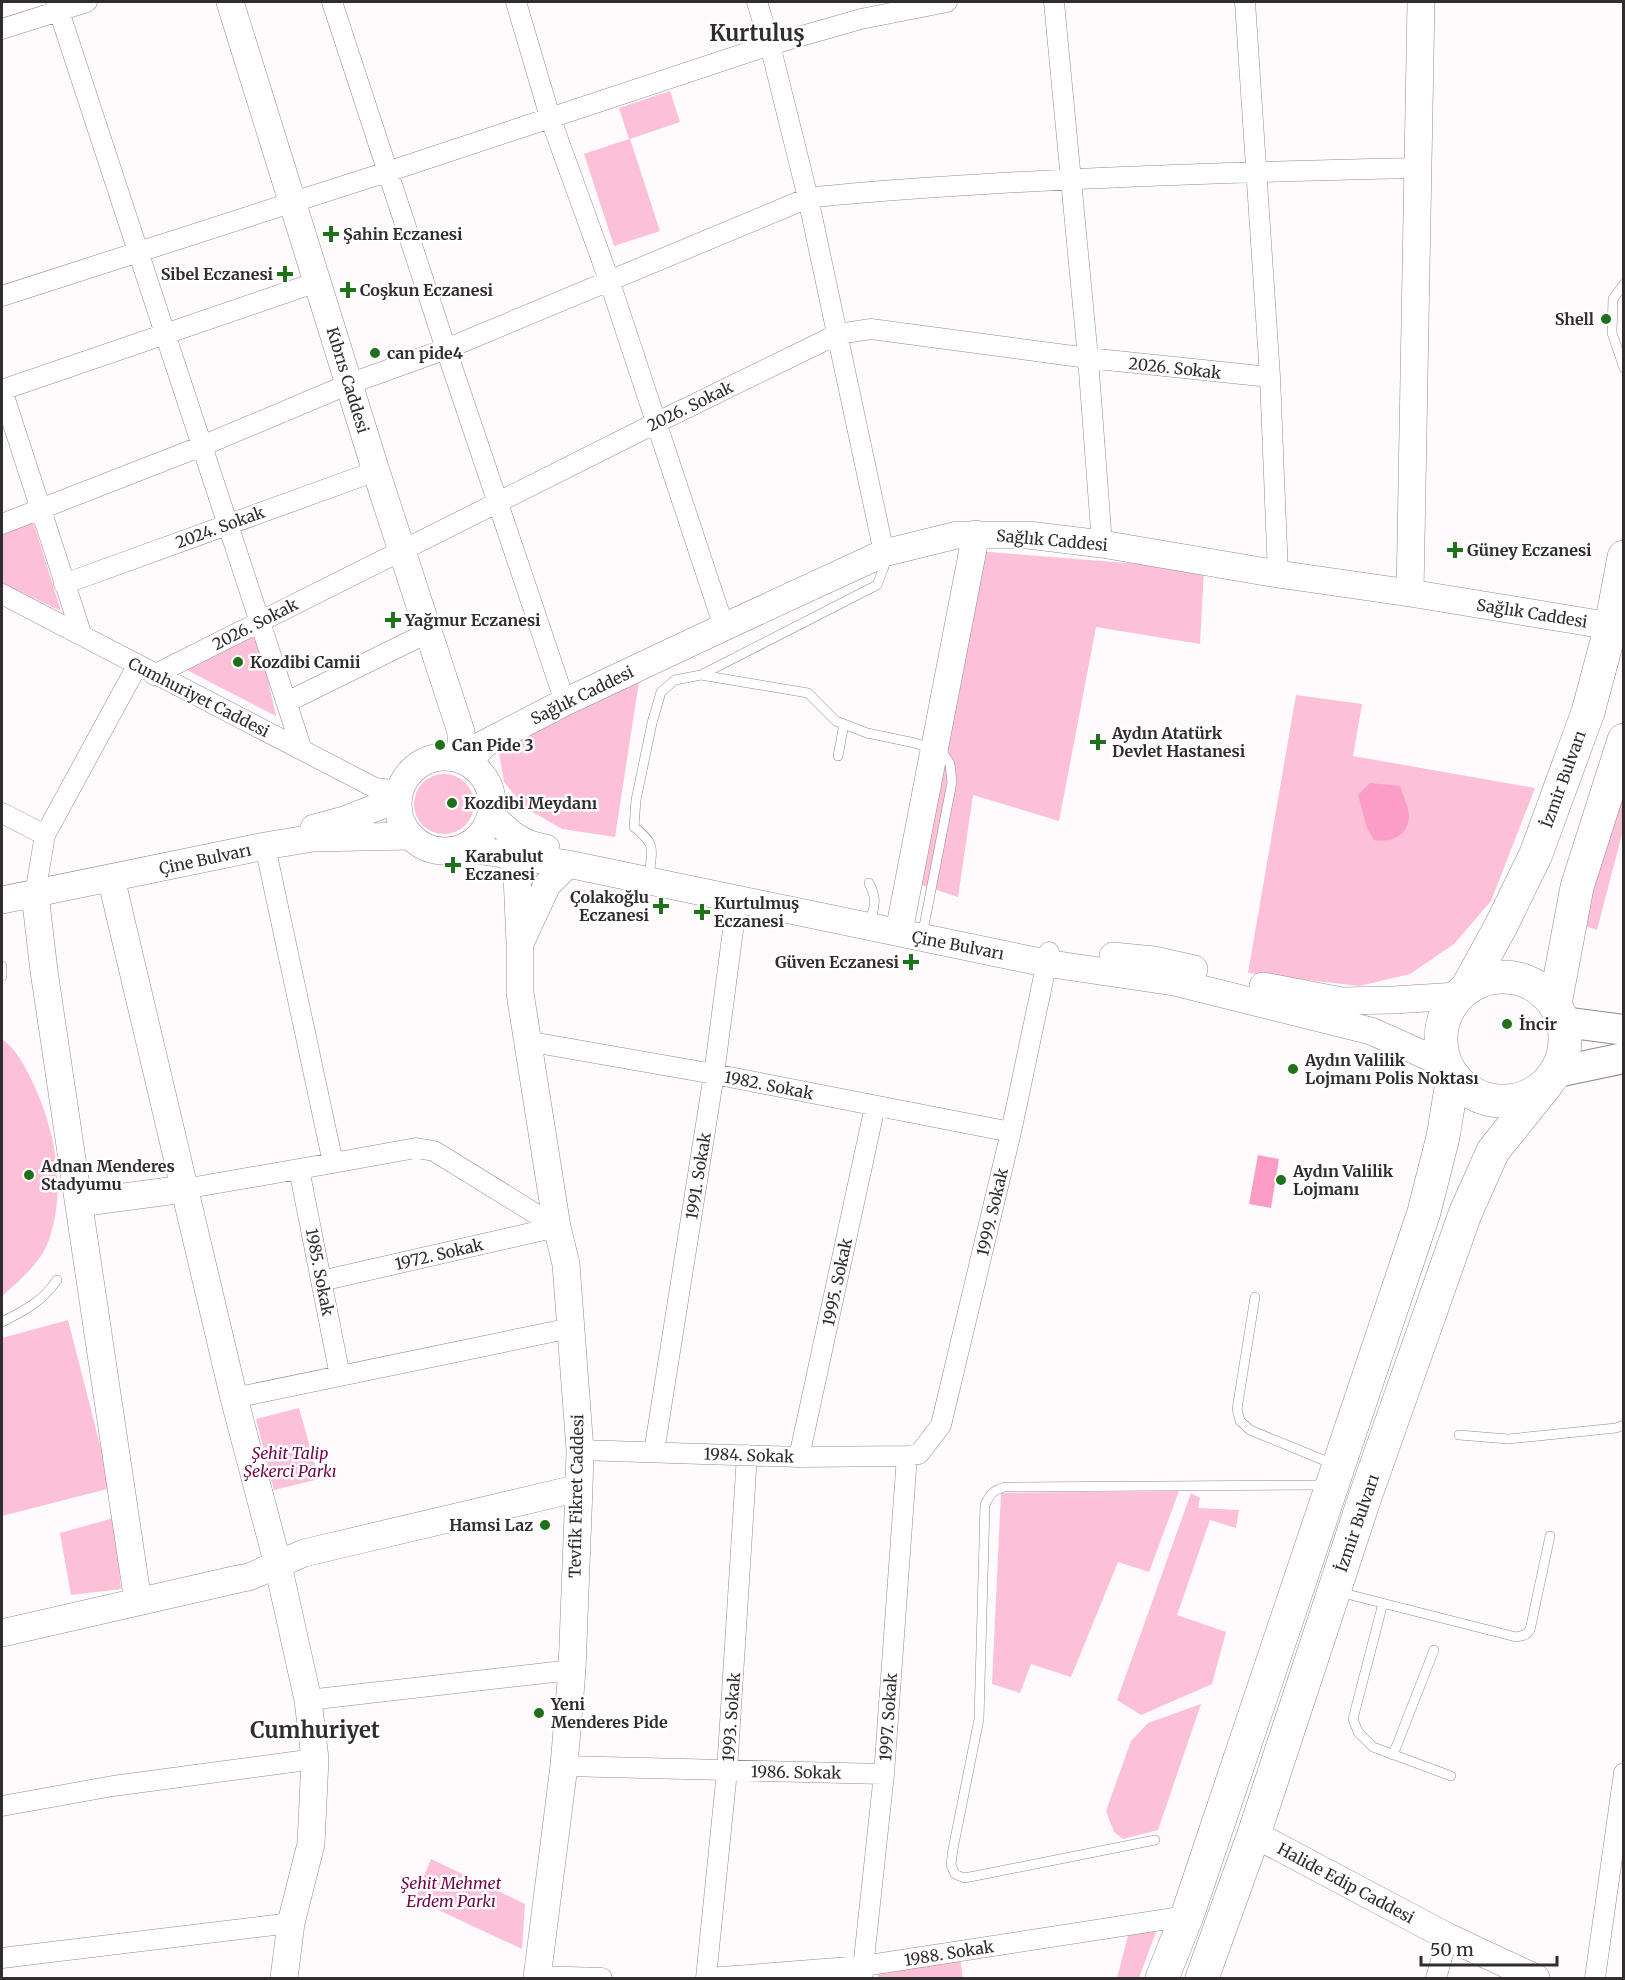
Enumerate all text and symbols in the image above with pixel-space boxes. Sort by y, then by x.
district label: Kurtuluş [709,19,805,47]
place label: Şahin Eczanesi [343,224,463,244]
marker: Şahin Eczanesi [324,227,338,241]
place label: Sibel Eczanesi [161,264,274,284]
marker: Sibel Eczanesi [278,267,292,281]
place label: Coşkun Eczanesi [360,280,494,300]
marker: Coşkun Eczanesi [341,283,355,297]
place label: Shell [1555,309,1594,329]
marker: Shell [1599,312,1613,326]
street label: Kıbrıs Caddesi [322,324,374,436]
place label: can pide4 [387,343,463,363]
marker: can pide4 [368,346,382,360]
street label: 2026. Sokak [1128,353,1223,383]
street label: 2026. Sokak [644,376,737,435]
street label: 2024. Sokak [173,501,268,552]
street label: Sağlık Caddesi [995,525,1109,555]
place label: Güney Eczanesi [1467,540,1592,560]
marker: Güney Eczanesi [1448,543,1462,557]
street label: 2026. Sokak [209,594,302,654]
street label: Sağlık Caddesi [1475,594,1589,632]
place label: Yağmur Eczanesi [404,610,541,630]
marker: Yağmur Eczanesi [386,613,400,627]
place label: Kozdibi Camii [250,652,361,672]
street label: Cumhuriyet Caddesi [125,653,273,741]
marker: Kozdibi Camii [231,655,245,669]
street label: Sağlık Caddesi [527,661,637,729]
place label: Aydın Atatürk Devlet Hastanesi [1111,723,1246,761]
street label: İzmir Bulvarı [1536,728,1590,830]
marker: Aydın Atatürk Devlet Hastanesi [1089,733,1107,751]
place label: Can Pide 3 [452,735,534,755]
marker: Can Pide 3 [433,738,447,752]
place label: Kozdibi Meydanı [464,793,598,813]
marker: Kozdibi Meydanı [445,796,459,810]
street label: Çine Bulvarı [157,839,253,879]
place label: Karabulut Eczanesi [465,846,544,884]
marker: Karabulut Eczanesi [446,858,460,872]
place label: Çolakoğlu Eczanesi [570,887,650,925]
place label: Kurtulmuş Eczanesi [714,893,799,931]
marker: Çolakoğlu Eczanesi [654,899,668,913]
marker: Kurtulmuş Eczanesi [695,905,709,919]
street label: Çine Bulvarı [910,926,1006,964]
place label: Güven Eczanesi [775,952,900,972]
marker: Güven Eczanesi [904,955,918,969]
place label: İncir [1519,1014,1558,1034]
marker: İncir [1500,1017,1514,1031]
place label: Aydın Valilik Lojmanı Polis Noktası [1304,1050,1479,1088]
marker: Aydın Valilik Lojmanı Polis Noktası [1286,1062,1300,1076]
street label: 1982. Sokak [723,1067,816,1104]
street label: 1991. Sokak [681,1130,715,1221]
place label: Adnan Menderes Stadyumu [40,1156,175,1194]
place label: Aydın Valilik Lojmanı [1292,1161,1394,1199]
street label: 1999. Sokak [972,1165,1012,1258]
marker: Adnan Menderes Stadyumu [22,1168,36,1182]
marker: Aydın Valilik Lojmanı [1274,1173,1288,1187]
street label: 1985. Sokak [302,1226,338,1318]
street label: 1972. Sokak [393,1234,486,1274]
street label: 1995. Sokak [818,1235,856,1328]
street label: Tevfik Fikret Caddesi [565,1414,587,1578]
park label: Şehit Talip Şekerci Parkı [244,1443,336,1481]
street label: 1984. Sokak [703,1443,795,1467]
street label: İzmir Bulvarı [1331,1471,1383,1575]
place label: Hamsi Laz [449,1515,533,1535]
marker: Hamsi Laz [538,1518,552,1532]
street label: 1993. Sokak [718,1671,744,1762]
street label: 1997. Sokak [875,1671,901,1762]
place label: Yeni Menderes Pide [550,1694,668,1732]
marker: Yeni Menderes Pide [532,1706,546,1720]
district label: Cumhuriyet [250,1716,380,1744]
street label: 1986. Sokak [751,1761,842,1783]
street label: Halide Edip Caddesi [1274,1838,1418,1928]
park label: Şehit Mehmet Erdem Parkı [401,1873,502,1911]
scale bar [1421,1929,1558,1967]
street label: 1988. Sokak [903,1936,996,1970]
text: 50 m [1430,1938,1474,1961]

